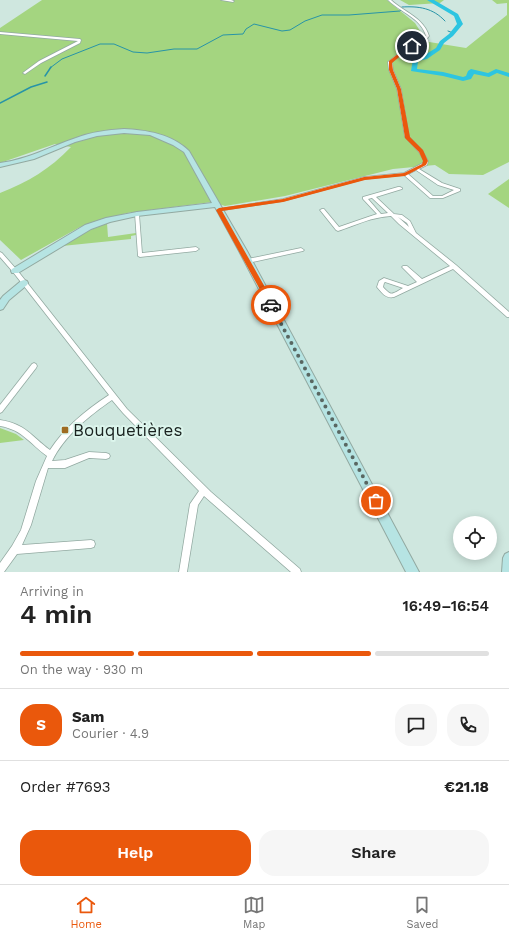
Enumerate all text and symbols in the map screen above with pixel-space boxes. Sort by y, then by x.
pin [395,29,429,63]
icon: home [401,35,423,57]
courier [251,285,291,325]
icon: car [260,294,282,316]
place label: Bouquetières [73,420,182,440]
marker: Bouquetières [60,425,70,435]
pin [359,484,393,518]
icon: bag [365,490,387,512]
map controls [453,516,497,560]
button: locate [453,516,497,560]
text: Arriving in [20,584,84,599]
text: 16:49–16:54 [403,597,489,615]
text: 4 min [20,599,92,629]
text: On the way · 930 m [20,662,143,677]
button: chat [395,704,437,746]
button: phone [447,704,489,746]
text: Sam [72,708,104,726]
text: S [36,716,46,734]
text: Courier · 4.9 [72,726,149,741]
text: Order #7693 [20,778,111,796]
text: €21.18 [444,778,489,796]
button: Help [20,830,251,876]
button: Share [259,830,489,876]
tab: Home [71,894,102,931]
tab: Map [243,894,265,931]
tab: Saved [406,894,438,931]

